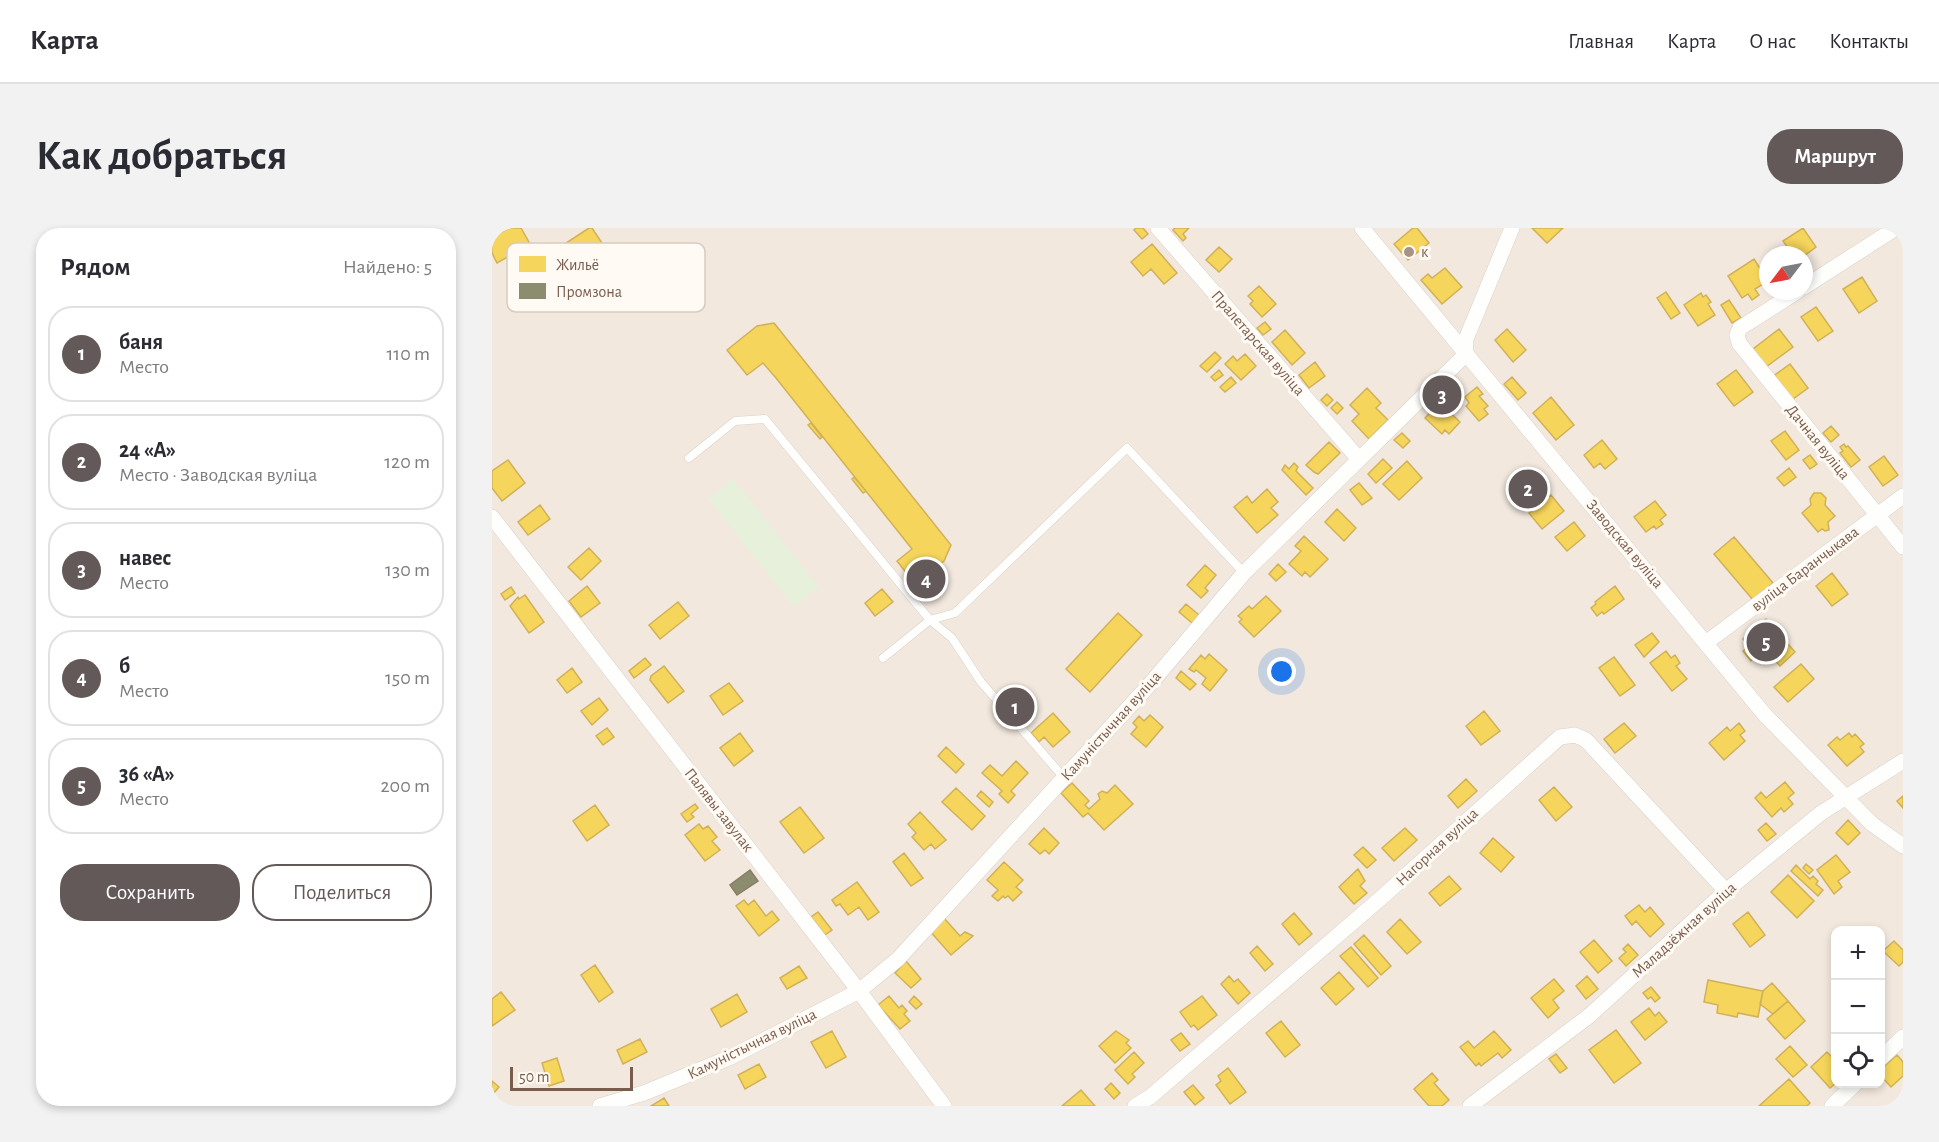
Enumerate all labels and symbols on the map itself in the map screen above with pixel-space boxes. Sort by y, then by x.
legend [507,243,705,312]
place label: к [1421,244,1429,260]
marker: к [1402,245,1416,259]
north arrow [1759,246,1813,300]
text: Жильё [556,257,599,273]
text: Промзона [556,284,622,300]
street label: Пралетарская вуліца [1207,287,1308,399]
pin: 3 [1422,372,1462,418]
street label: Дачная вуліца [1782,401,1853,483]
pin: 2 [1508,466,1548,512]
street label: Заводская вуліца [1583,497,1666,592]
street label: вуліца Баранчыкава [1748,524,1862,615]
pin: 4 [906,556,946,602]
pin: 5 [1746,620,1786,664]
your location [1267,657,1296,686]
street label: Камуністычная вуліца [1058,668,1165,784]
pin: 1 [996,684,1034,730]
street label: Палявы завулак [681,765,757,856]
street label: Нагорная вуліца [1393,805,1482,890]
street label: Маладзёжная вуліца [1629,879,1740,981]
street label: Камуністычная вуліца [685,1006,819,1083]
scale bar [510,1064,633,1092]

